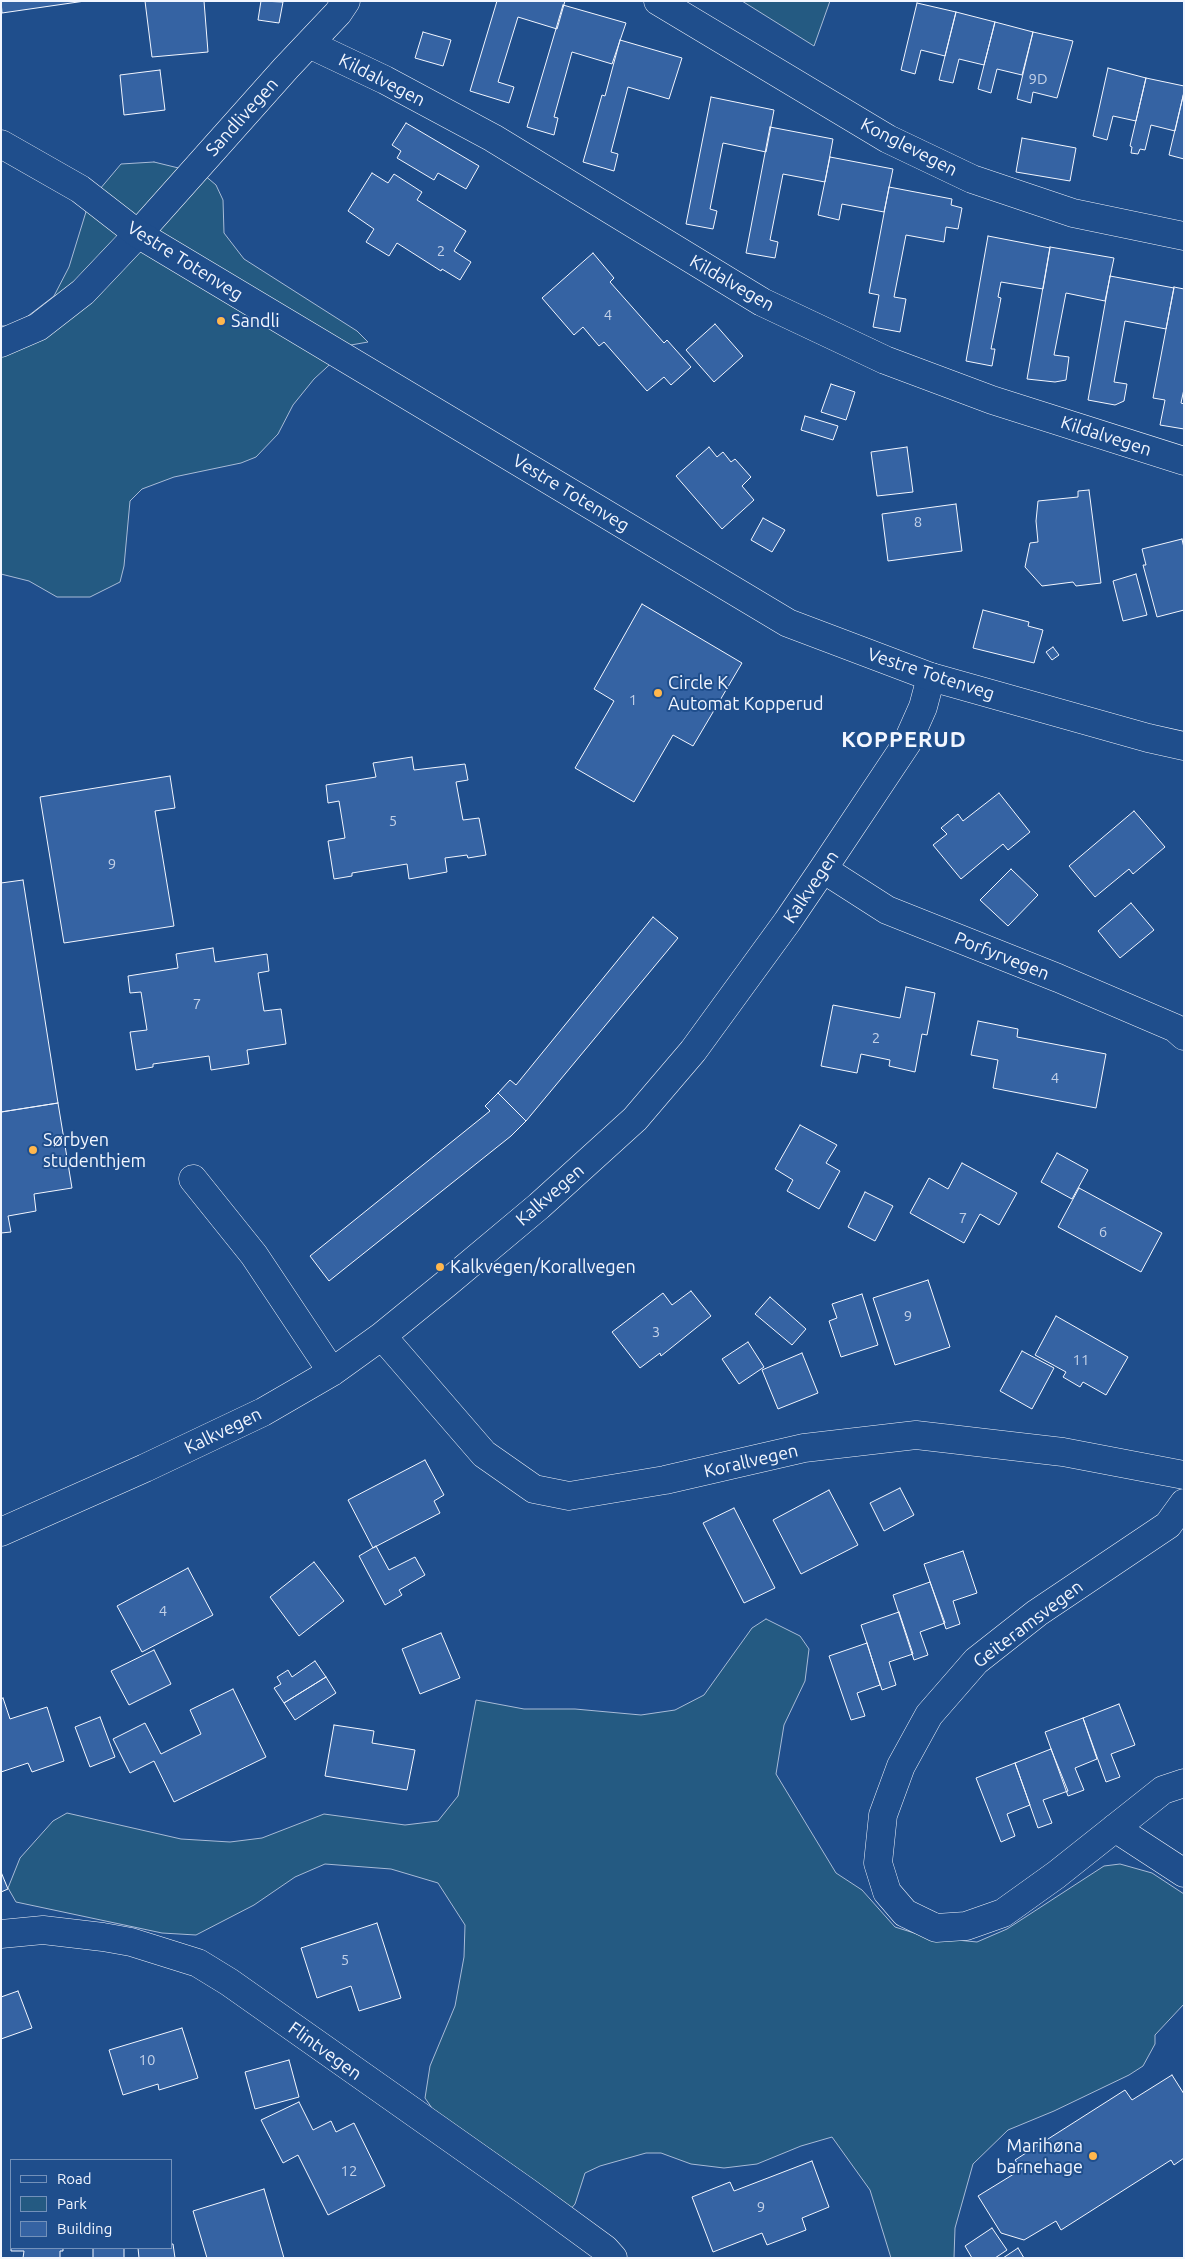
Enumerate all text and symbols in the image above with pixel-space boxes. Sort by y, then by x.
street label: Kildalvegen [335,49,429,111]
house number: 9D [1028,70,1048,88]
street label: Sandlivegen [201,73,283,161]
street label: Konglevegen [857,113,961,181]
street label: Vestre Totenveg [123,217,247,305]
house number: 2 [437,242,445,260]
street label: Kildalvegen [686,250,778,316]
house number: 4 [604,306,612,324]
place label: Sandli [231,310,280,332]
marker: Sandli [215,315,227,327]
street label: Kildalvegen [1058,411,1154,461]
street label: Vestre Totenveg [509,450,633,536]
house number: 8 [914,513,922,531]
street label: Vestre Totenveg [865,643,997,705]
place label: Circle K Automat Kopperud [668,672,823,714]
marker: Circle K Automat Kopperud [652,687,664,699]
house number: 1 [629,691,637,709]
district label: KOPPERUD [840,727,968,753]
house number: 5 [389,812,397,830]
street label: Kalkvegen [779,846,843,928]
house number: 9 [108,855,116,873]
street label: Porfyrvegen [951,927,1053,985]
house number: 7 [193,995,201,1013]
house number: 2 [872,1029,880,1047]
house number: 4 [1051,1069,1059,1087]
place label: Sørbyen studenthjem [43,1129,146,1172]
marker: Sørbyen studenthjem [27,1144,39,1156]
street label: Kalkvegen [511,1160,589,1230]
house number: 7 [959,1209,967,1227]
house number: 6 [1099,1223,1107,1241]
place label: Kalkvegen/Korallvegen [450,1256,636,1278]
marker: Kalkvegen/Korallvegen [434,1261,446,1273]
house number: 9 [904,1307,912,1325]
house number: 3 [652,1323,660,1341]
house number: 11 [1073,1351,1089,1369]
street label: Kalkvegen [181,1403,265,1459]
street label: Korallvegen [702,1440,800,1482]
street label: Geiteramsvegen [969,1576,1087,1672]
house number: 4 [159,1602,167,1620]
house number: 5 [341,1951,349,1969]
street label: Flintvegen [284,2017,366,2085]
house number: 10 [139,2051,155,2069]
place label: Marihøna barnehage [996,2135,1083,2178]
marker: Marihøna barnehage [1087,2150,1099,2162]
legend [10,2159,172,2249]
house number: 12 [341,2162,357,2180]
text: Road [57,2170,92,2187]
text: Park [57,2195,87,2212]
house number: 9 [757,2198,765,2216]
text: Building [57,2220,112,2237]

